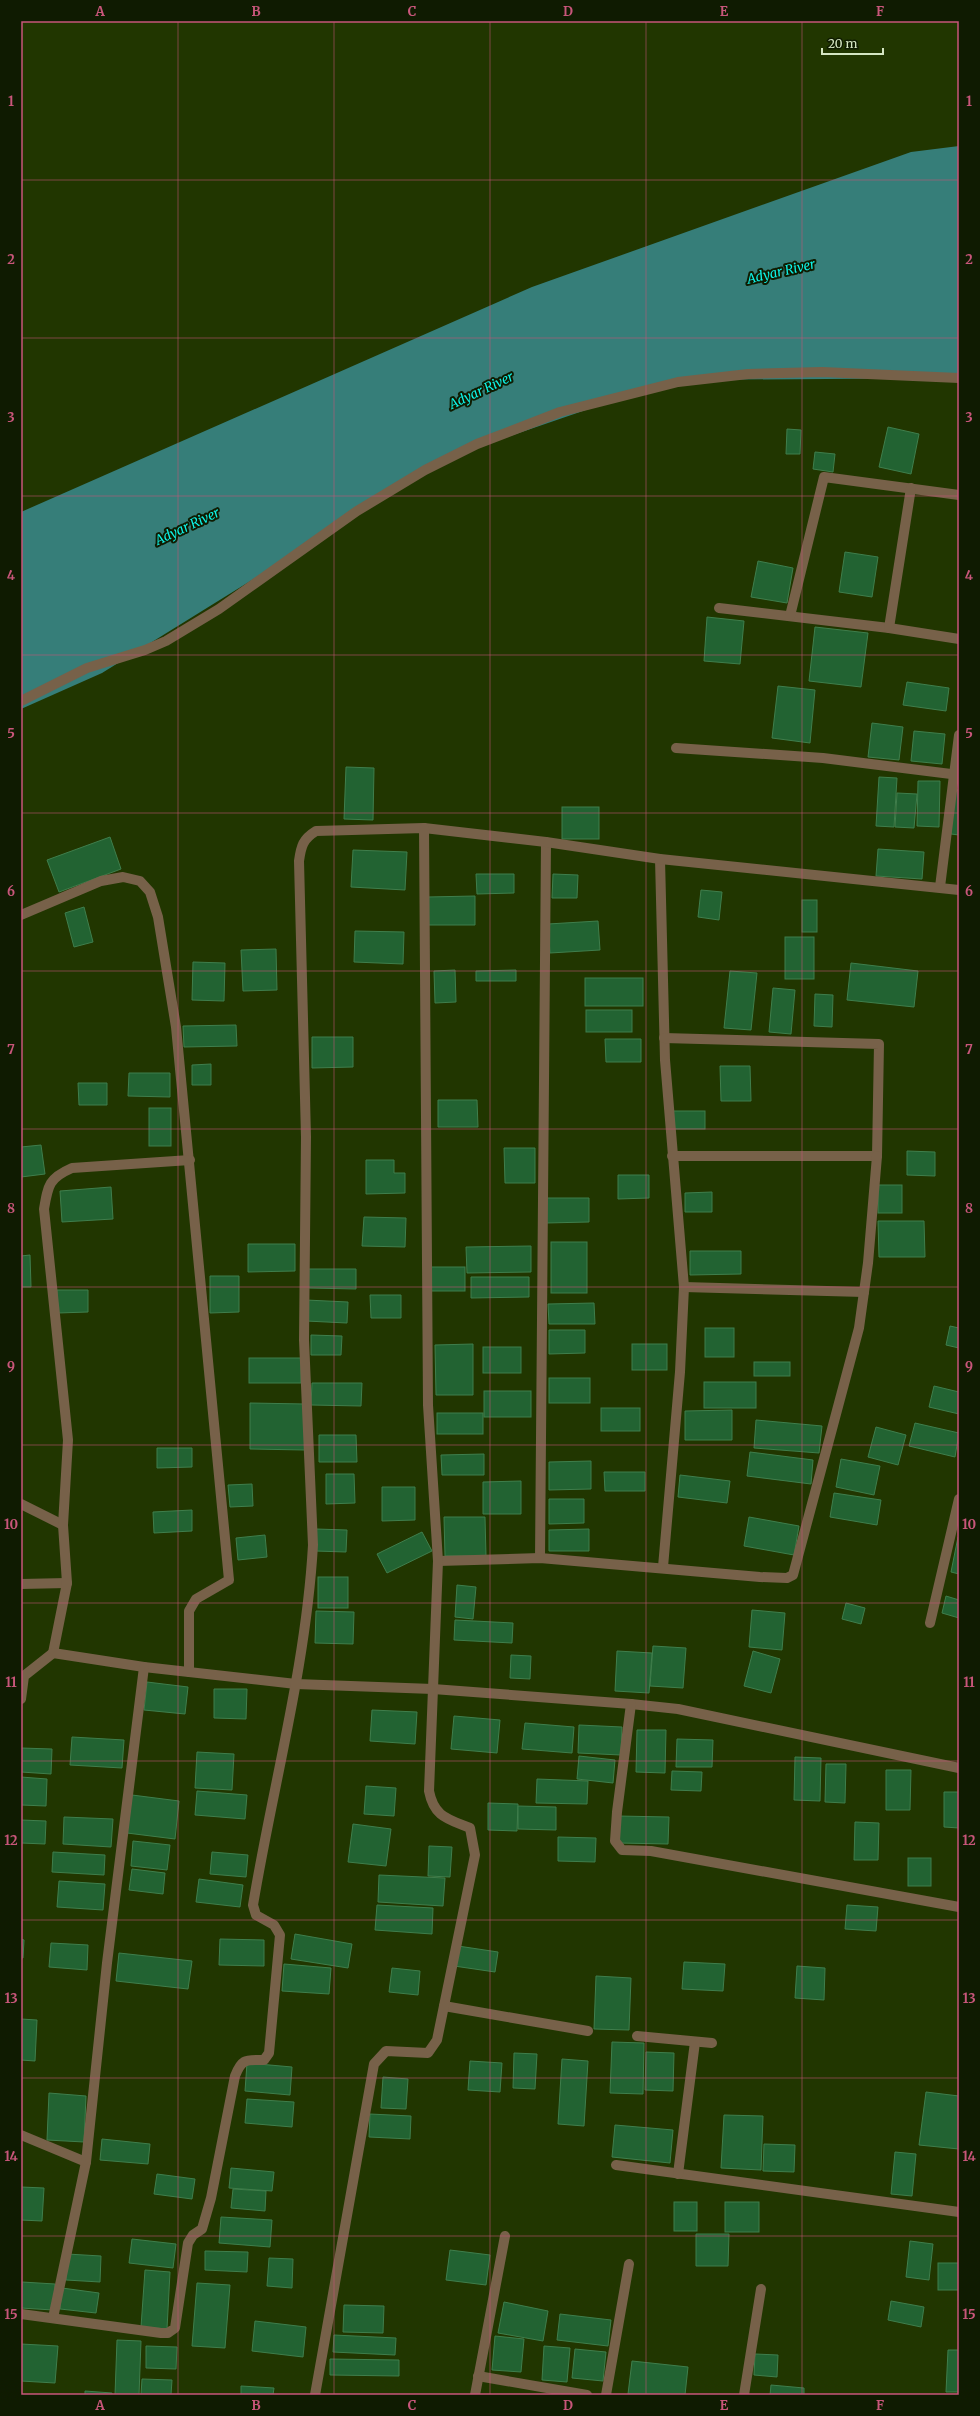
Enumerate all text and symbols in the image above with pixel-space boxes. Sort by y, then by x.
text: A [94,3,105,20]
text: B [251,3,261,20]
text: C [408,3,417,20]
text: D [563,3,573,20]
text: E [720,3,729,20]
text: F [876,3,884,20]
scale bar [822,30,883,56]
text: 20 m [828,36,857,51]
text: 1 [8,93,14,110]
text: 1 [966,93,972,110]
text: 2 [7,251,15,268]
text: 2 [965,251,973,268]
water label: Adyar River [744,255,818,288]
water label: Adyar River [445,368,517,413]
text: 3 [7,409,15,426]
text: 3 [965,409,973,426]
water label: Adyar River [151,504,223,549]
text: 4 [7,567,16,584]
text: 4 [965,567,974,584]
text: 5 [7,725,15,742]
text: 5 [965,725,973,742]
text: 6 [7,883,15,900]
text: 6 [965,883,973,900]
text: 7 [7,1041,15,1058]
text: 7 [965,1041,973,1058]
text: 8 [7,1200,15,1217]
text: 8 [965,1200,973,1217]
text: 9 [7,1358,15,1375]
text: 9 [965,1358,973,1375]
text: 10 [4,1516,18,1533]
text: 10 [962,1516,976,1533]
text: 11 [5,1674,17,1691]
text: 11 [963,1674,975,1691]
text: 12 [4,1832,18,1849]
text: 12 [962,1832,976,1849]
text: 13 [4,1990,18,2007]
text: 13 [962,1990,976,2007]
text: 14 [4,2148,19,2165]
text: 14 [962,2148,977,2165]
text: 15 [4,2306,18,2323]
text: 15 [962,2306,976,2323]
text: A [94,2397,105,2414]
text: B [251,2397,261,2414]
text: C [408,2397,417,2414]
text: D [563,2397,573,2414]
text: E [720,2397,729,2414]
text: F [876,2397,884,2414]

